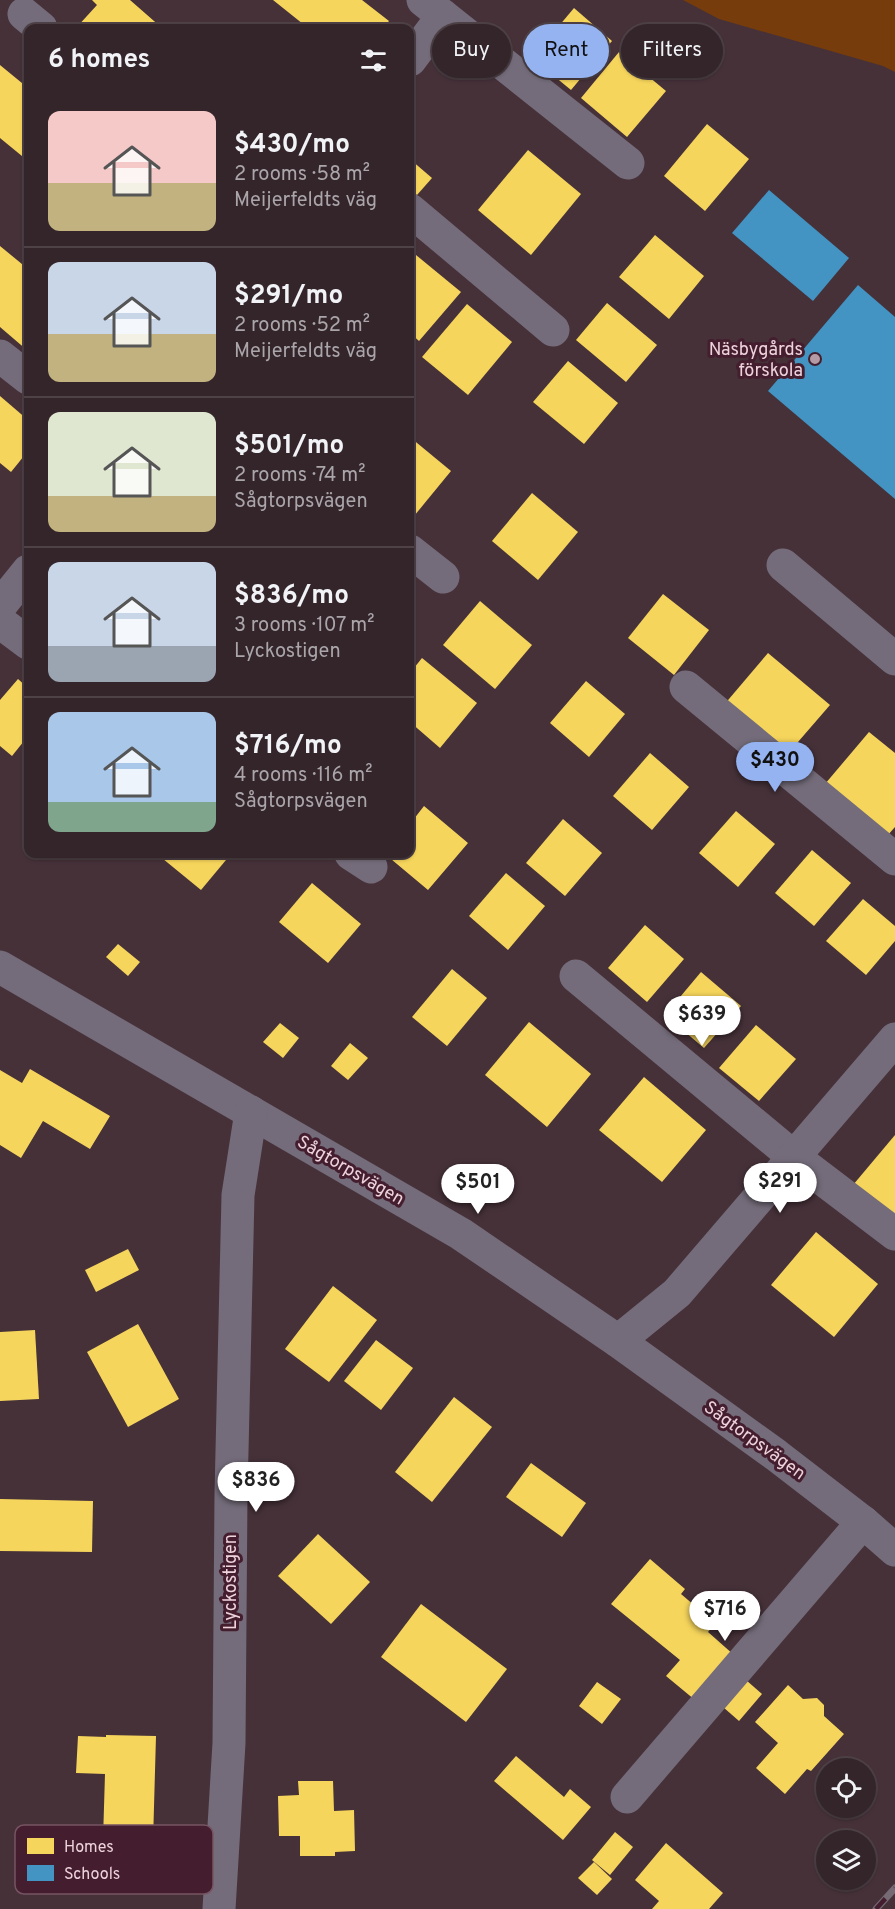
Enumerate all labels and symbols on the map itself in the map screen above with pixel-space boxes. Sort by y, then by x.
place label: Näsbygårds förskola [709,339,803,383]
marker: Näsbygårds förskola [808,352,822,366]
pin: $430 [739,742,811,793]
pin: $639 [666,996,738,1047]
street label: Sågtorpsvägen [292,1131,408,1211]
pin: $291 [744,1163,816,1214]
pin: $501 [442,1164,514,1215]
street label: Sågtorpsvägen [699,1397,810,1486]
pin: $836 [220,1462,292,1513]
street label: Lyckostigen [220,1534,243,1630]
pin: $716 [689,1591,761,1642]
legend [15,1825,213,1894]
text: Homes [64,1838,114,1858]
text: Schools [64,1865,120,1885]

